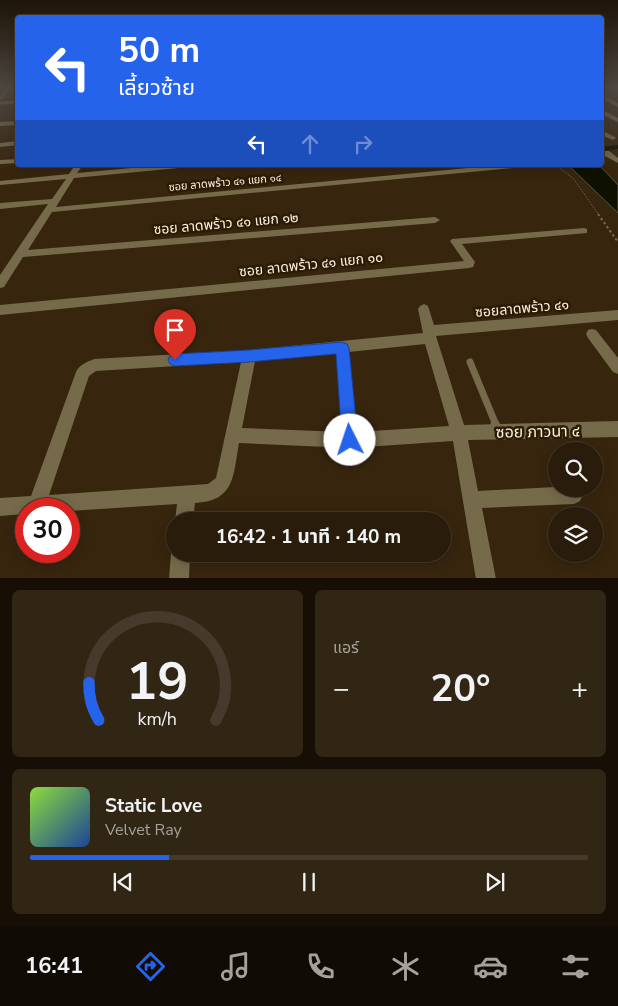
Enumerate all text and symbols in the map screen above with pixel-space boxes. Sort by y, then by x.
text: 50 m [118,27,200,74]
icon: left [35,35,100,100]
text: เลี้ยวซ้าย [118,73,195,103]
icon: left [243,130,271,158]
icon: ahead [296,130,324,158]
icon: right [349,130,377,158]
street label: ซอย ลาดพร้าว ๔๑ แยก ๑๔ [168,170,282,195]
street label: ซอย ลาดพร้าว ๔๑ แยก ๑๒ [153,208,299,239]
street label: ซอย ลาดพร้าว ๔๑ แยก ๑๐ [238,247,384,282]
street label: ซอยลาดพร้าว ๔๑ [474,295,570,322]
pin [154,309,196,360]
icon: arrive [161,316,189,344]
position arrow [323,413,375,465]
street label: ซอย ภาวนา ๔ [495,420,581,444]
map controls [548,442,603,562]
button: search [548,442,603,497]
speed limit sign: 30 [15,498,80,563]
button: layers [548,507,603,562]
text: 16:42 · 1 นาที · 140 m [216,524,401,550]
text: แอร์ [333,637,359,659]
text: 19 [126,646,189,717]
text: 20° [430,663,491,714]
text: − [333,670,350,708]
text: + [571,670,588,708]
text: km/h [138,707,177,731]
text: Static Love [105,793,202,819]
text: Velvet Ray [105,819,182,841]
icon: previous [109,868,137,896]
icon: pause [295,868,323,896]
icon: next [481,868,509,896]
icon: directions [133,949,168,984]
icon: music [218,949,253,984]
icon: phone [303,949,338,984]
icon: climate [388,949,423,984]
icon: car [473,949,508,984]
icon: filters [558,949,593,984]
text: 16:41 [25,951,83,981]

